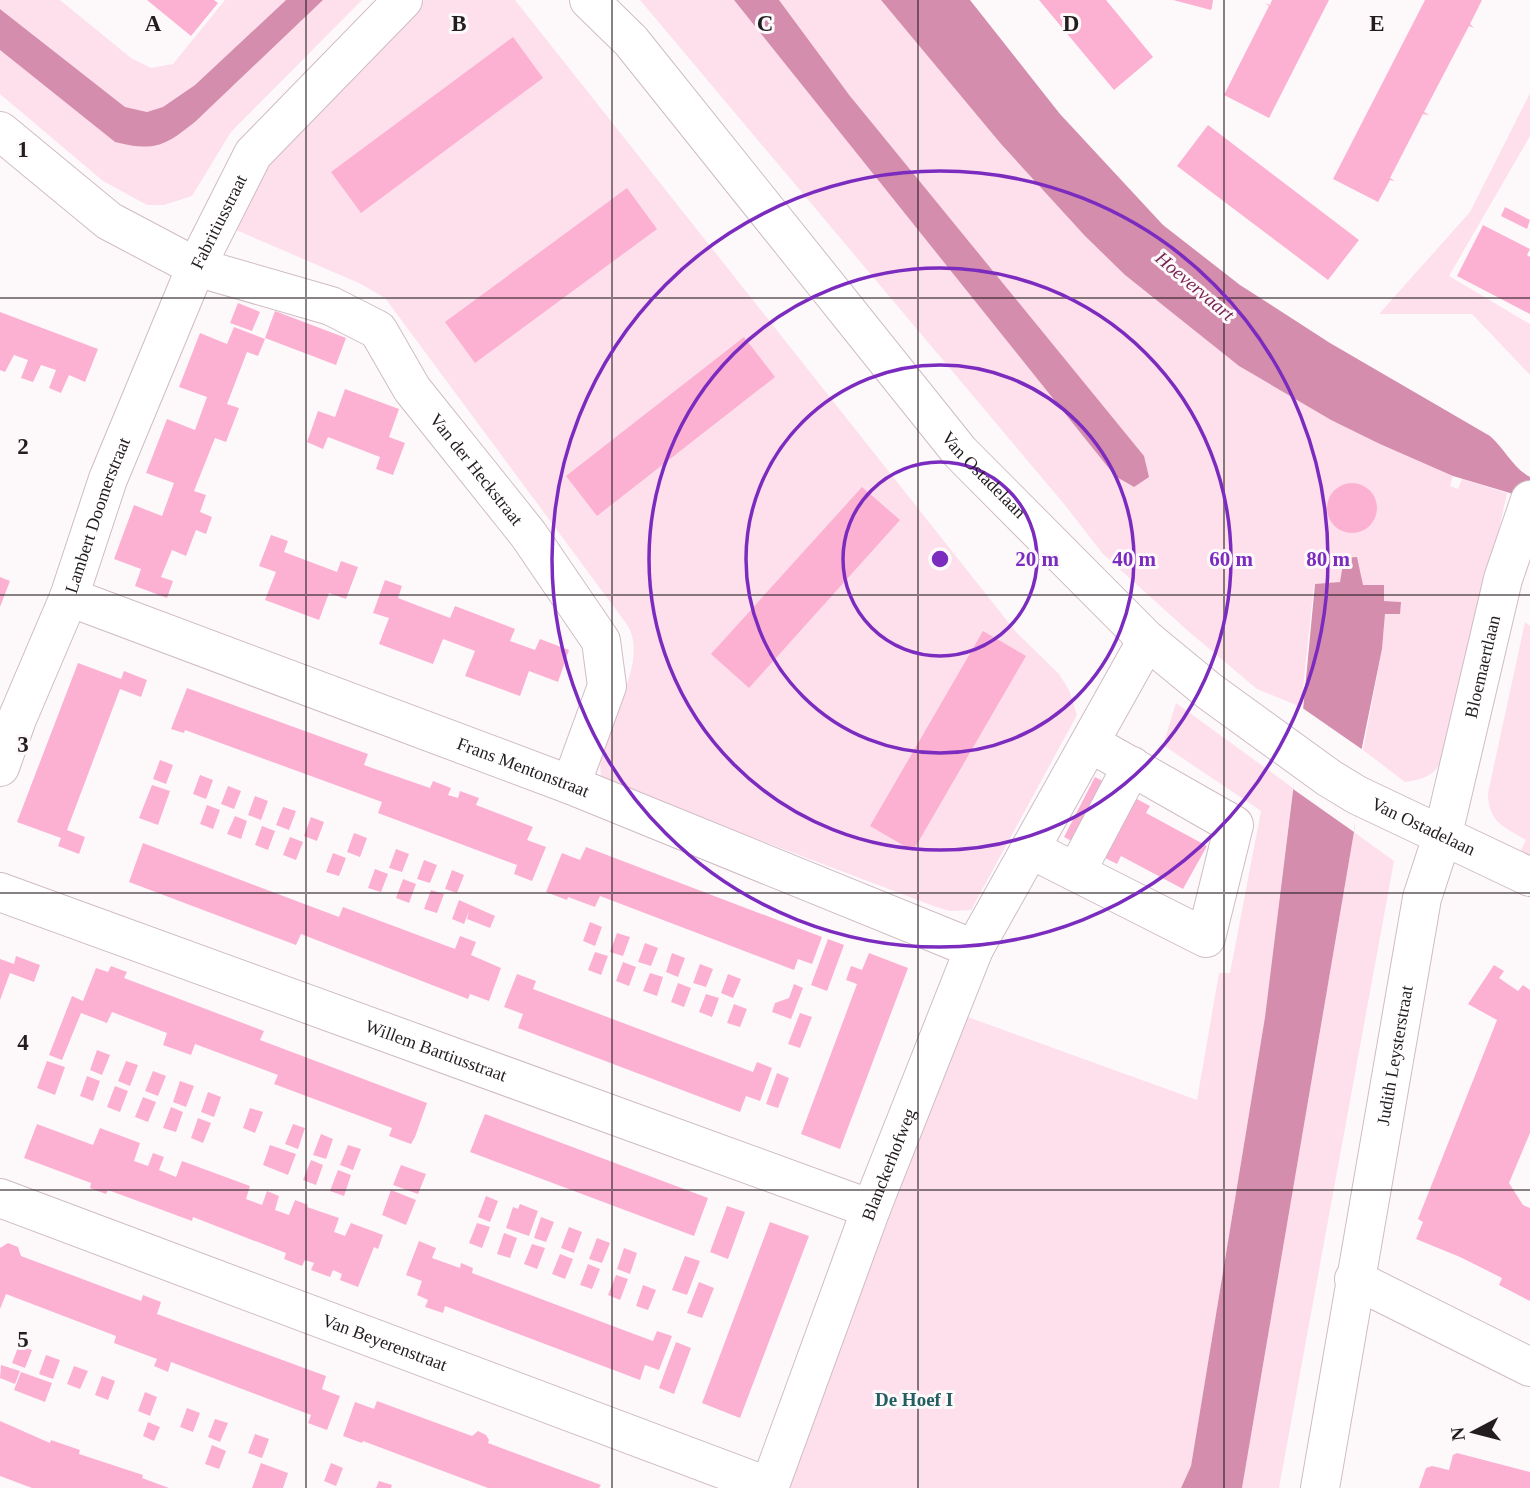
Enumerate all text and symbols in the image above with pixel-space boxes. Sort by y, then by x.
text: A [145,11,162,36]
text: B [451,11,467,36]
text: C [757,11,773,36]
text: D [1063,11,1079,36]
text: E [1369,11,1385,36]
text: 1 [17,137,29,162]
street label: Fabritiusstraat [187,171,251,272]
water label: Hoevervaart [1151,246,1239,325]
street label: Van der Heckstraat [426,410,527,529]
street label: Van Ostadelaan [938,427,1030,522]
text: 2 [17,434,29,459]
street label: Lambert Doomerstraat [61,435,134,596]
centre of rings [928,547,952,571]
text: 20 m [1015,547,1059,571]
text: 40 m [1112,547,1156,571]
text: 60 m [1209,547,1253,571]
text: 80 m [1306,547,1350,571]
street label: Bloemaertlaan [1461,613,1504,720]
text: 3 [17,732,29,757]
street label: Frans Mentonstraat [454,733,592,801]
street label: Van Ostadelaan [1368,793,1478,860]
street label: Judith Leysterstraat [1373,984,1417,1127]
street label: Willem Bartiusstraat [363,1016,509,1086]
text: 4 [17,1030,29,1055]
street label: Blanckerhofweg [858,1105,920,1223]
street label: Van Beyerenstraat [320,1310,450,1375]
text: 5 [17,1327,29,1352]
district label: De Hoef I [875,1389,953,1410]
north arrow [1439,1397,1509,1467]
text: N [1446,1426,1469,1442]

